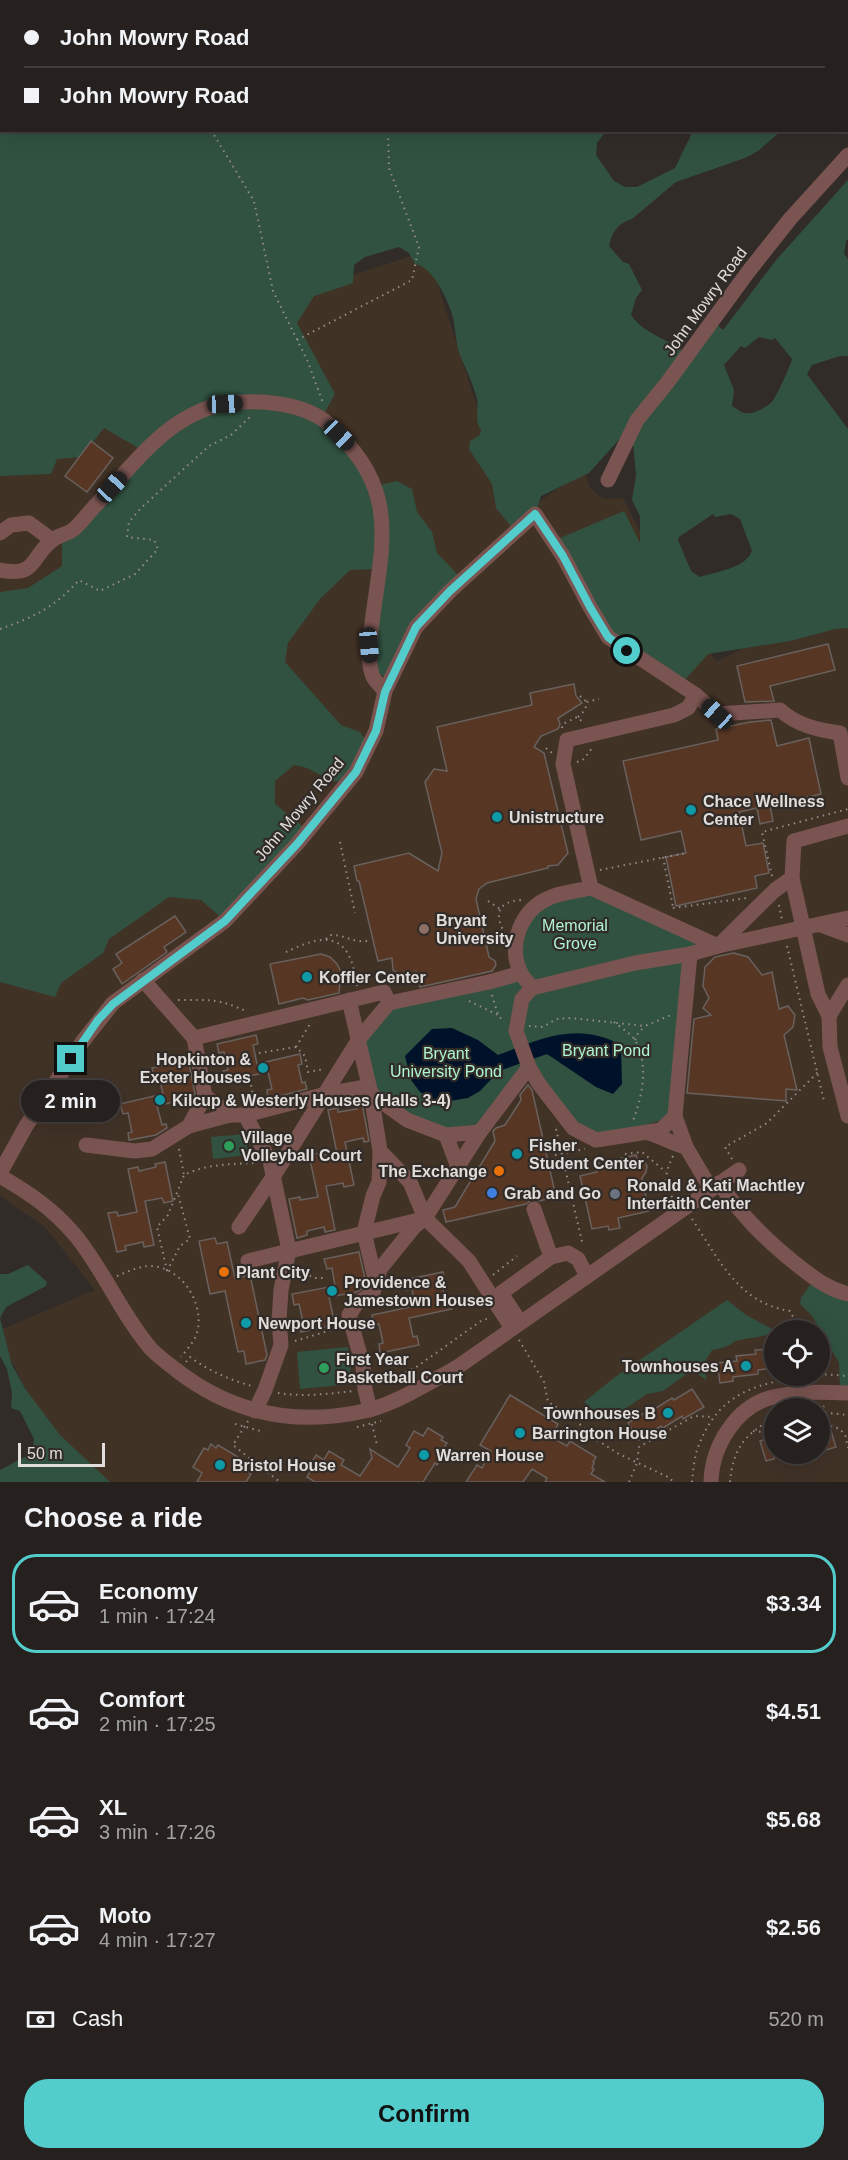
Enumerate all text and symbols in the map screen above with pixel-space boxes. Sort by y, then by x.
text: John Mowry Road [60,25,249,50]
text: John Mowry Road [60,83,249,108]
street label: John Mowry Road [661,244,750,358]
car [207,394,243,414]
car [320,416,358,454]
car [93,468,131,506]
car [358,626,380,664]
route start [613,637,640,664]
car [698,695,736,733]
street label: John Mowry Road [251,754,347,864]
place label: Chace Wellness Center [703,793,825,828]
marker: Chace Wellness Center [684,803,698,817]
place label: Unistructure [509,809,604,826]
marker: Unistructure [490,810,504,824]
place label: Bryant University [436,912,513,947]
park label: Memorial Grove [542,917,608,952]
marker: Bryant University [417,922,431,936]
place label: Koffler Center [319,969,426,986]
marker: Koffler Center [300,970,314,984]
park label: Bryant Pond [562,1042,650,1059]
route end [57,1045,84,1072]
park label: Bryant University Pond [390,1045,502,1080]
place label: Hopkinton & Exeter Houses [140,1051,251,1086]
marker: Hopkinton & Exeter Houses [256,1061,270,1075]
callout: 2 min [22,1080,121,1122]
text: 2 min [44,1090,97,1112]
place label: Kilcup & Westerly Houses (Halls 3-4) [172,1092,451,1109]
marker: Kilcup & Westerly Houses (Halls 3-4) [153,1093,167,1107]
place label: Village Volleyball Court [241,1129,362,1164]
place label: Fisher Student Center [529,1137,644,1172]
marker: Village Volleyball Court [222,1139,236,1153]
marker: Fisher Student Center [510,1147,524,1161]
place label: The Exchange [379,1163,487,1180]
marker: The Exchange [492,1164,506,1178]
place label: Ronald & Kati Machtley Interfaith Center [627,1177,805,1212]
place label: Grab and Go [504,1185,601,1202]
marker: Grab and Go [485,1186,499,1200]
marker: Ronald & Kati Machtley Interfaith Center [608,1187,622,1201]
place label: Plant City [236,1264,310,1281]
marker: Plant City [217,1265,231,1279]
place label: Providence & Jamestown Houses [344,1274,493,1309]
marker: Providence & Jamestown Houses [325,1284,339,1298]
place label: Newport House [258,1315,375,1332]
marker: Newport House [239,1316,253,1330]
map controls [764,1320,830,1464]
button: locate [764,1320,830,1386]
place label: First Year Basketball Court [336,1351,464,1386]
place label: Townhouses A [622,1358,734,1375]
marker: Townhouses A [739,1359,753,1373]
marker: First Year Basketball Court [317,1361,331,1375]
button: layers [764,1398,830,1464]
place label: Townhouses B [543,1405,656,1422]
marker: Townhouses B [661,1406,675,1420]
place label: Barrington House [532,1425,667,1442]
marker: Barrington House [513,1426,527,1440]
scale bar [18,1440,105,1468]
text: 50 m [27,1445,63,1462]
place label: Warren House [436,1447,544,1464]
marker: Warren House [417,1448,431,1462]
place label: Bristol House [232,1457,336,1474]
marker: Bristol House [213,1458,227,1472]
text: Choose a ride [24,1503,203,1533]
icon: car [27,1577,81,1631]
text: Economy [99,1579,198,1604]
text: $3.34 [766,1591,821,1616]
text: 1 min · 17:24 [99,1605,216,1627]
icon: car [27,1685,81,1739]
text: Comfort [99,1687,185,1712]
text: $4.51 [766,1699,821,1724]
text: 2 min · 17:25 [99,1713,216,1735]
icon: car [27,1793,81,1847]
text: XL [99,1795,127,1820]
text: $5.68 [766,1807,821,1832]
text: 3 min · 17:26 [99,1821,216,1843]
icon: car [27,1901,81,1955]
text: Moto [99,1903,152,1928]
text: $2.56 [766,1915,821,1940]
text: 4 min · 17:27 [99,1929,216,1951]
icon: cash [24,2003,57,2036]
text: Cash [72,2006,123,2031]
text: 520 m [768,2008,824,2030]
button: Confirm [24,2079,824,2148]

